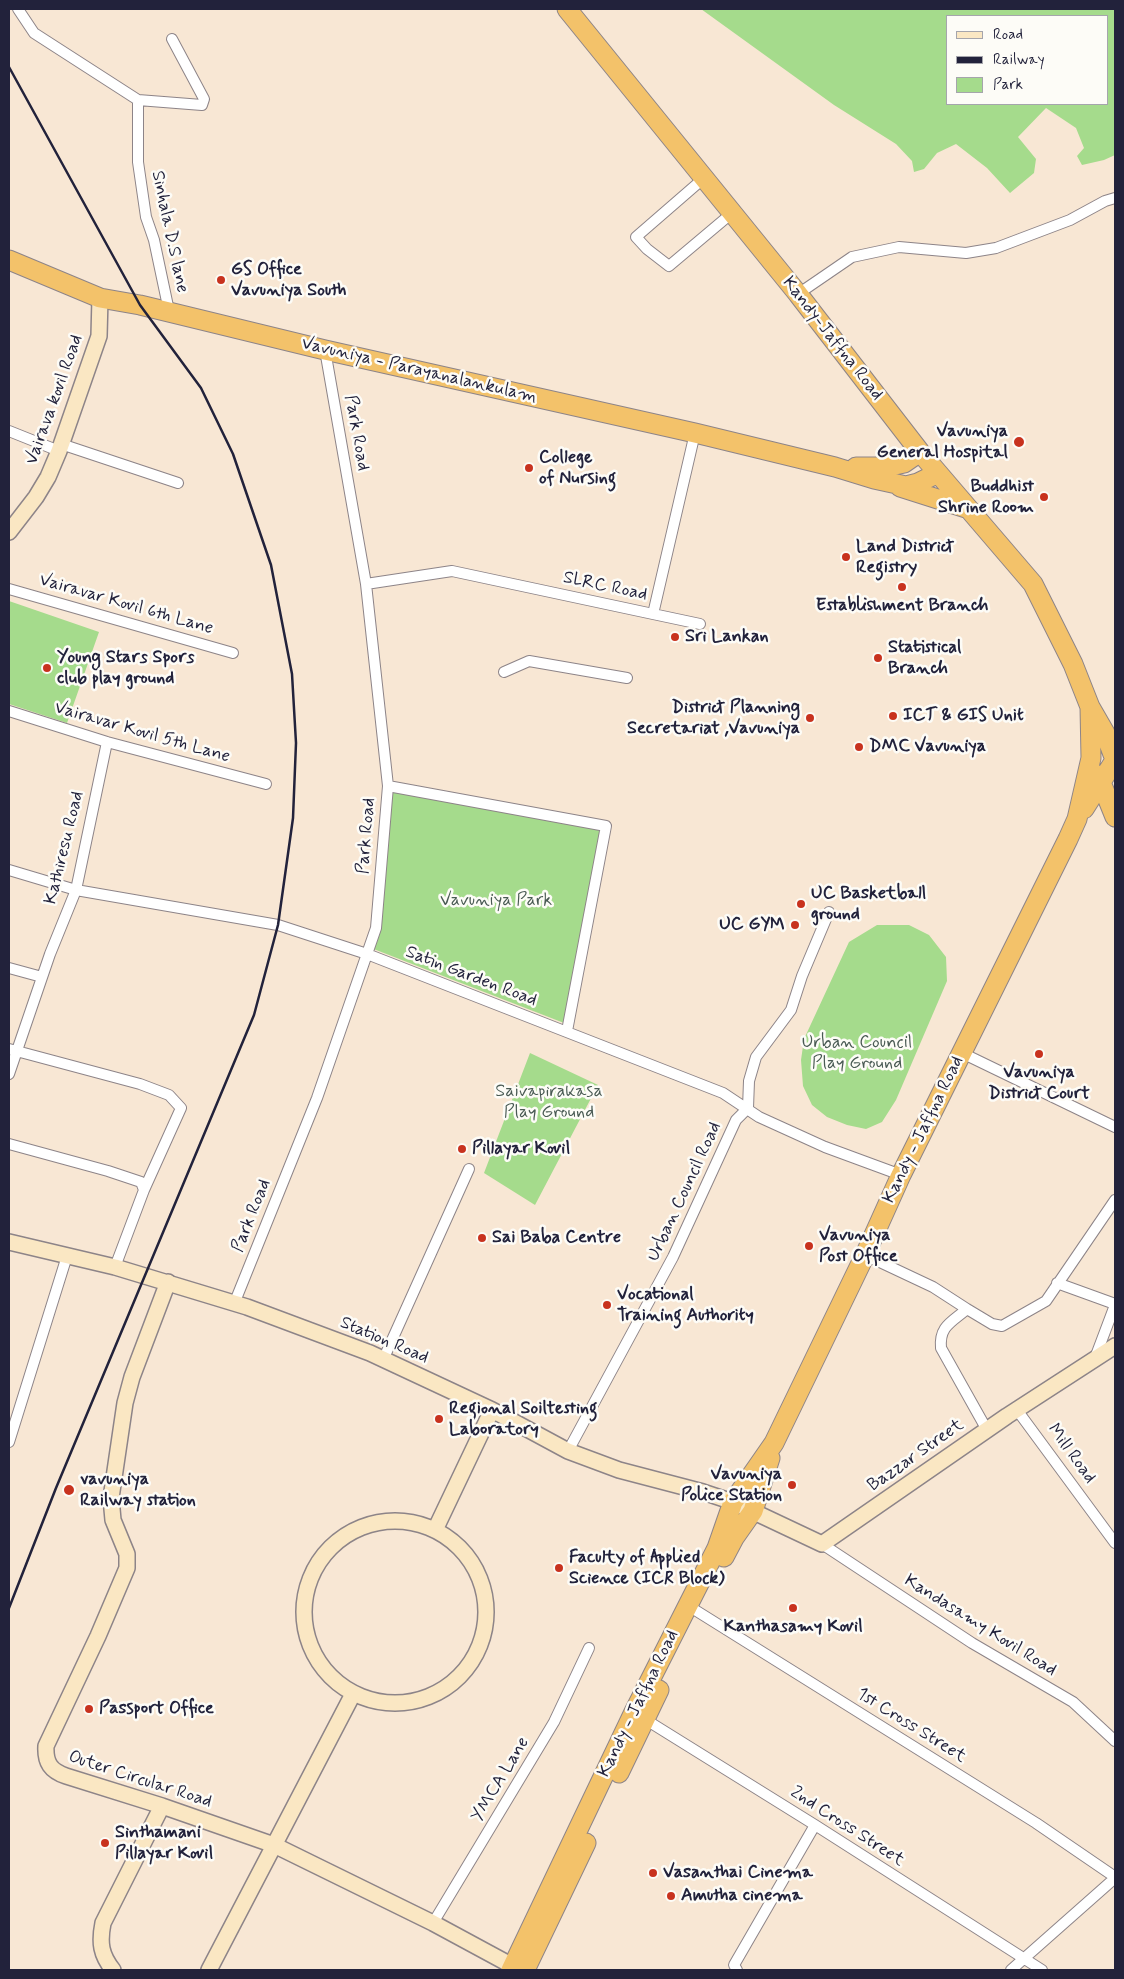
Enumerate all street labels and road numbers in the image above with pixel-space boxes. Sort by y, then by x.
street label: Sinhala D.S lane [146,169,192,295]
street label: Kandy-Jaffna Road [777,273,887,405]
street label: Vairava kovil Road [21,332,89,468]
street label: Vavuniya - Parayanalankulam [299,333,539,409]
street label: Park Road [339,393,373,473]
street label: SLRC Road [561,568,649,606]
street label: Vairavar Kovil 6th Lane [37,570,215,640]
street label: Vairavar Kovil 5th Lane [52,698,232,768]
street label: Kathiresu Road [41,789,89,907]
street label: Park Road [353,797,381,875]
street label: Satin Garden Road [402,942,540,1012]
street label: Kandy - Jaffna Road [879,1053,969,1207]
street label: Urban Council Road [643,1119,727,1265]
street label: Park Road [228,1176,276,1256]
street label: Station Road [336,1313,432,1369]
street label: Bazzar Street [864,1415,968,1497]
street label: Mill Road [1042,1420,1100,1488]
street label: Kandasamy Kovil Road [900,1570,1060,1682]
street label: Kandy - Jaffna Road [594,1627,684,1781]
street label: 1st Cross Street [852,1684,970,1768]
street label: YMCA Lane [467,1734,535,1826]
street label: Outer Circular Road [66,1747,214,1813]
street label: 2nd Cross Street [786,1782,908,1872]

